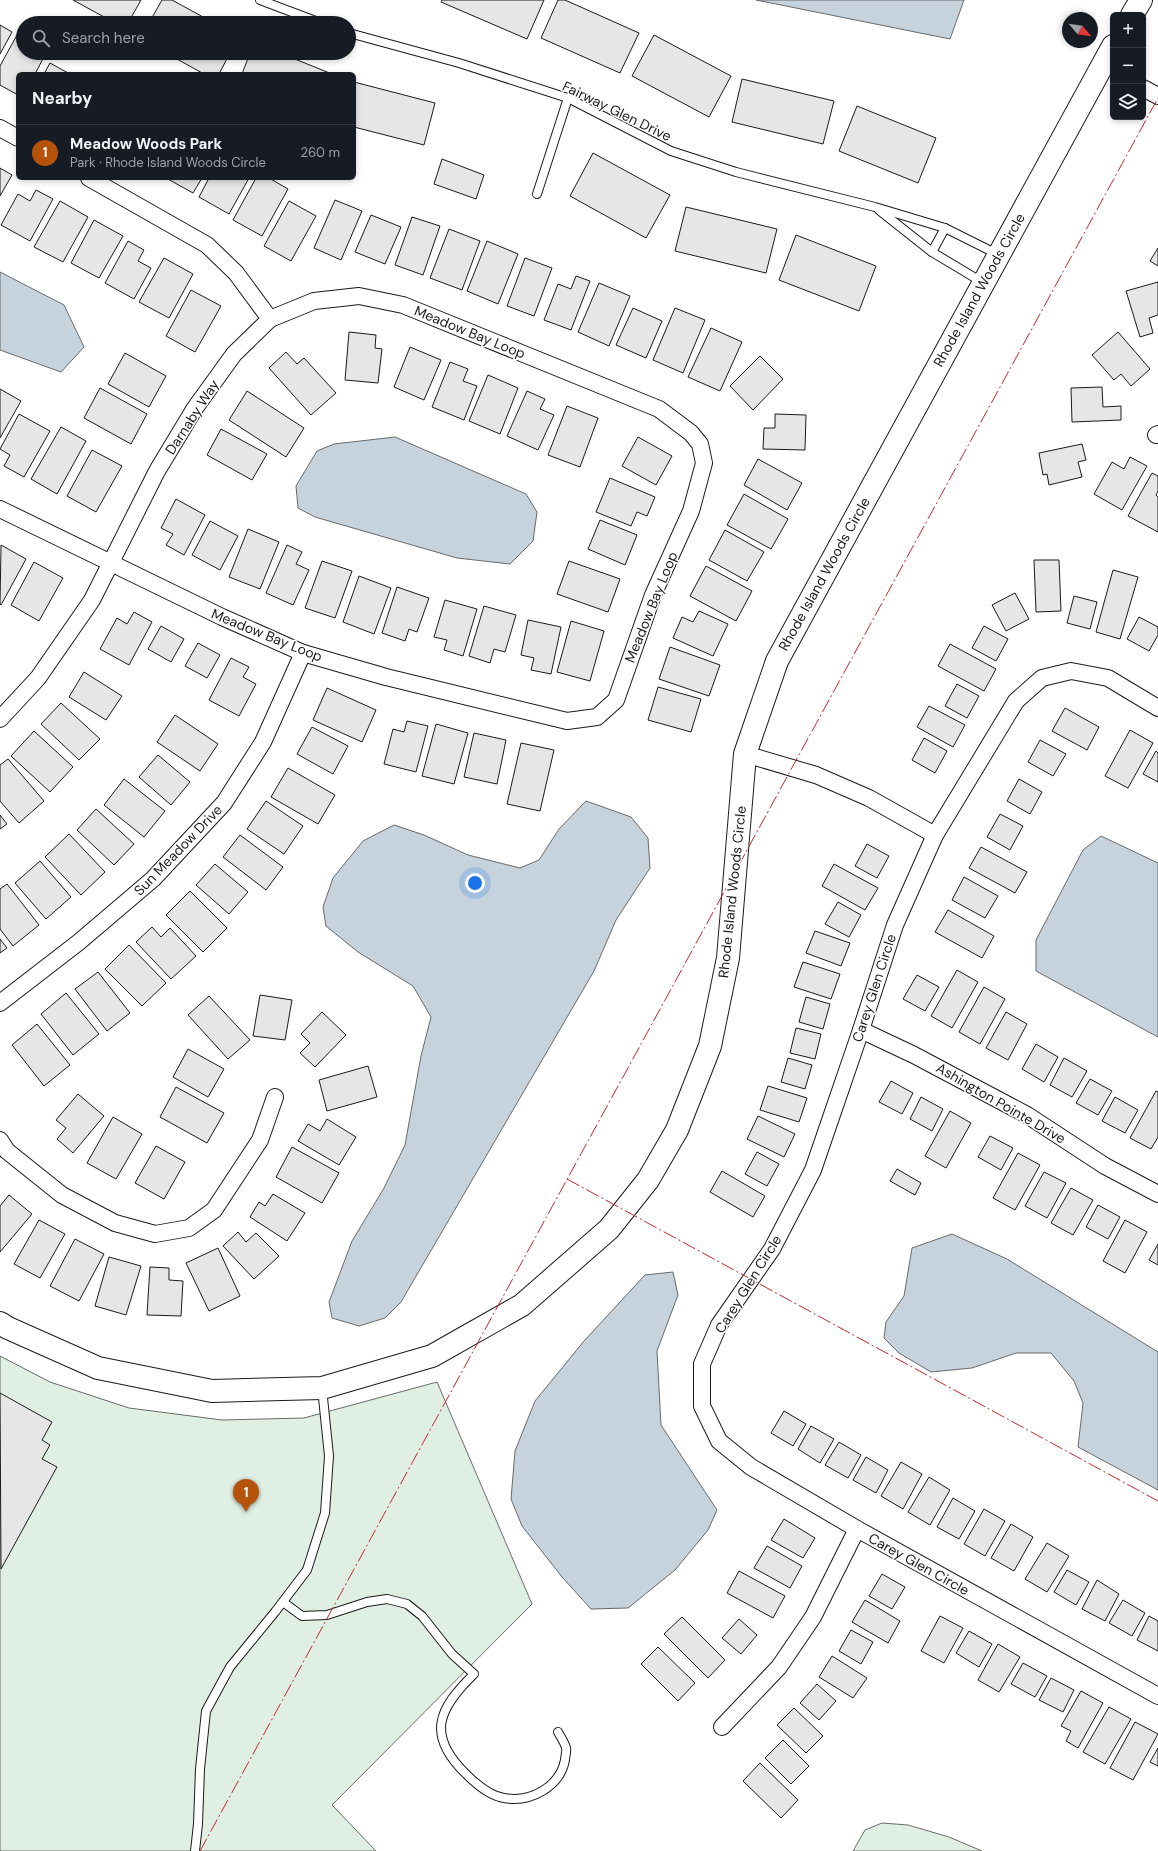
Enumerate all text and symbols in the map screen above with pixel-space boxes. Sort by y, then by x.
north arrow [1062,12,1098,48]
map controls [1110,12,1146,120]
button: + [1110,12,1146,48]
search box [16,16,356,60]
icon: search [30,27,52,49]
text: Search here [62,28,145,48]
button: − [1110,48,1146,84]
street label: Fairway Glen Drive [560,77,675,145]
button: layers [1110,84,1146,120]
text: Nearby [32,87,92,109]
text: Meadow Woods Park [70,134,222,154]
text: 1 [43,144,47,161]
text: 260 m [300,144,340,161]
text: Park · Rhode Island Woods Circle [70,154,266,171]
street label: Rhode Island Woods Circle [929,210,1029,370]
street label: Meadow Bay Loop [412,301,528,363]
street label: Darnaby Way [161,376,223,458]
street label: Rhode Island Woods Circle [774,494,874,654]
street label: Meadow Bay Loop [620,549,682,665]
street label: Meadow Bay Loop [209,604,325,666]
street label: Sun Meadow Drive [130,801,226,899]
street label: Rhode Island Woods Circle [714,805,750,979]
your location [465,873,485,893]
street label: Carey Glen Circle [848,932,900,1044]
street label: Ashington Pointe Drive [933,1059,1069,1147]
street label: Carey Glen Circle [711,1231,785,1337]
pin: 1 [233,1479,259,1512]
street label: Carey Glen Circle [865,1529,973,1599]

